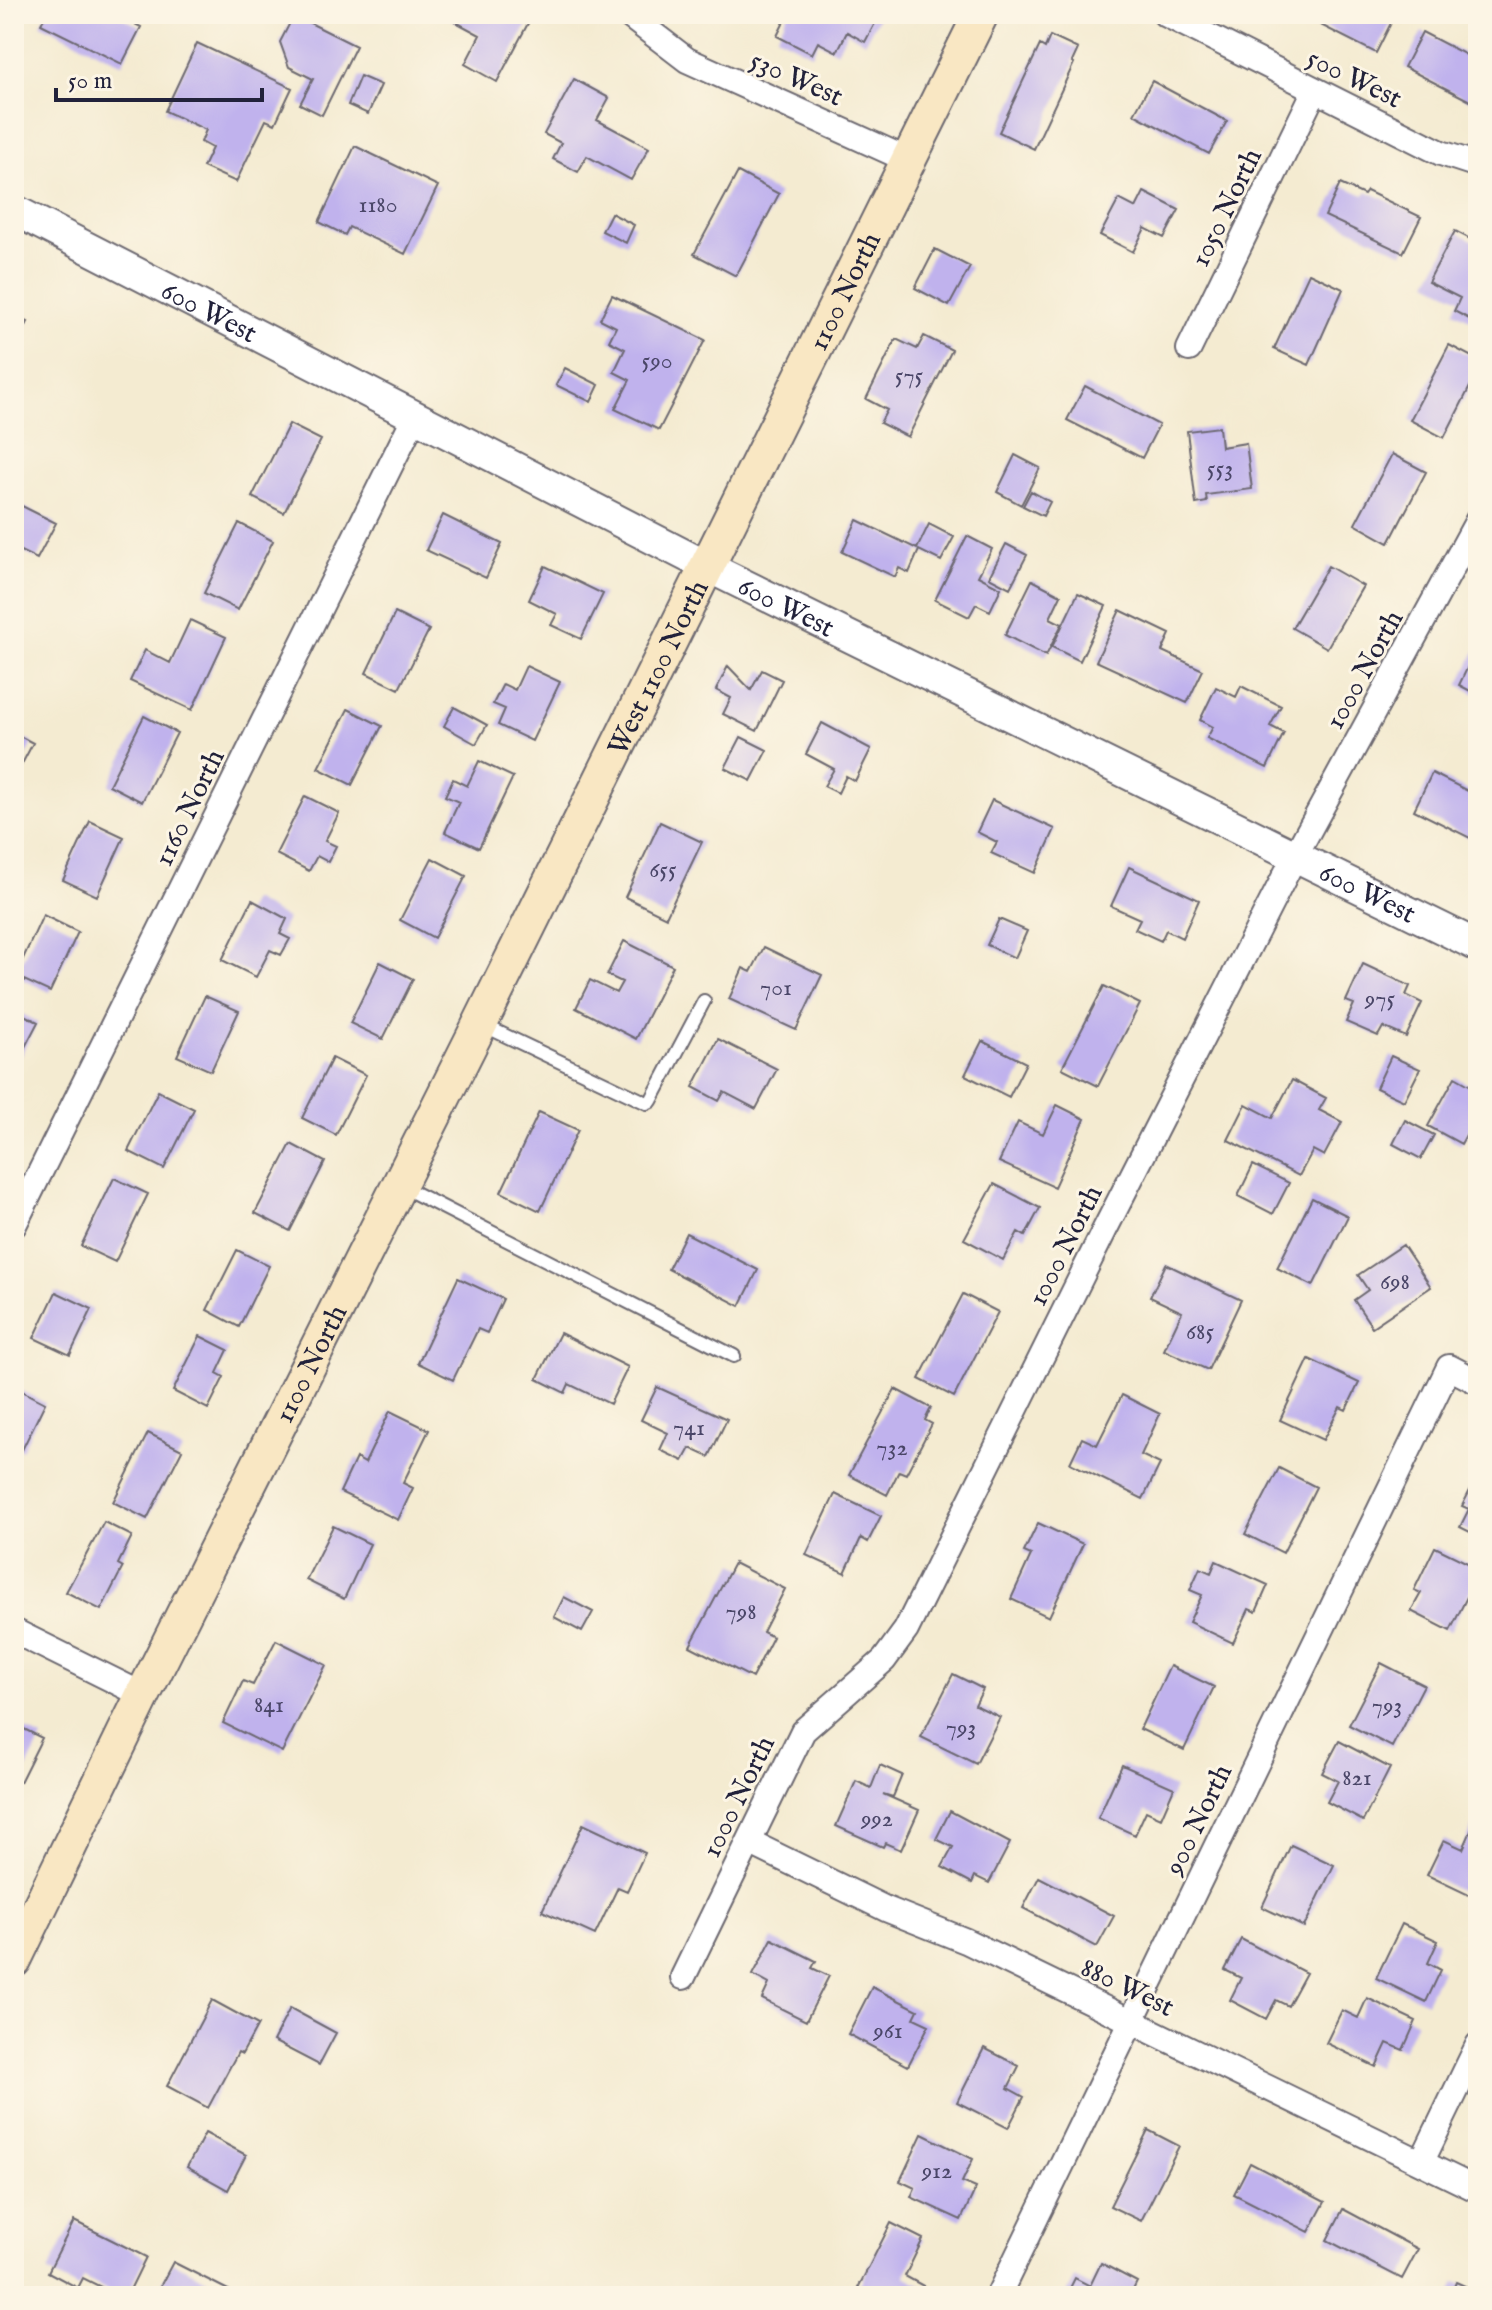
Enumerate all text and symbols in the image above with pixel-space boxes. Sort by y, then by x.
street label: 500 West [1301,41,1407,117]
street label: 530 West [744,43,848,115]
scale bar [56,52,262,102]
text: 50 m [68,66,112,97]
street label: 1050 North [1184,143,1271,273]
house number: 1180 [358,190,398,221]
street label: 1100 North [802,227,890,357]
street label: 600 West [155,274,263,352]
house number: 590 [642,346,672,377]
house number: 575 [895,361,924,392]
house number: 553 [1207,454,1233,485]
street label: 600 West [731,569,840,647]
street label: West 1100 North [601,575,718,762]
street label: 1000 North [1318,604,1412,736]
street label: 1160 North [147,744,234,872]
house number: 655 [649,855,677,886]
street label: 600 West [1313,856,1421,933]
house number: 701 [760,973,792,1004]
house number: 975 [1364,984,1396,1015]
street label: 1000 North [1021,1180,1112,1312]
house number: 698 [1380,1267,1410,1298]
street label: 1100 North [268,1299,356,1429]
house number: 685 [1186,1317,1214,1348]
house number: 741 [673,1413,705,1444]
house number: 732 [876,1433,908,1464]
house number: 798 [725,1597,757,1628]
house number: 841 [254,1690,284,1721]
house number: 793 [1372,1691,1402,1722]
house number: 793 [946,1713,976,1744]
street label: 1000 North [695,1731,784,1864]
street label: 900 North [1157,1759,1241,1882]
house number: 821 [1342,1763,1372,1794]
house number: 992 [860,1804,893,1835]
street label: 880 West [1075,1951,1180,2026]
house number: 961 [872,2016,903,2047]
house number: 912 [921,2156,952,2187]

